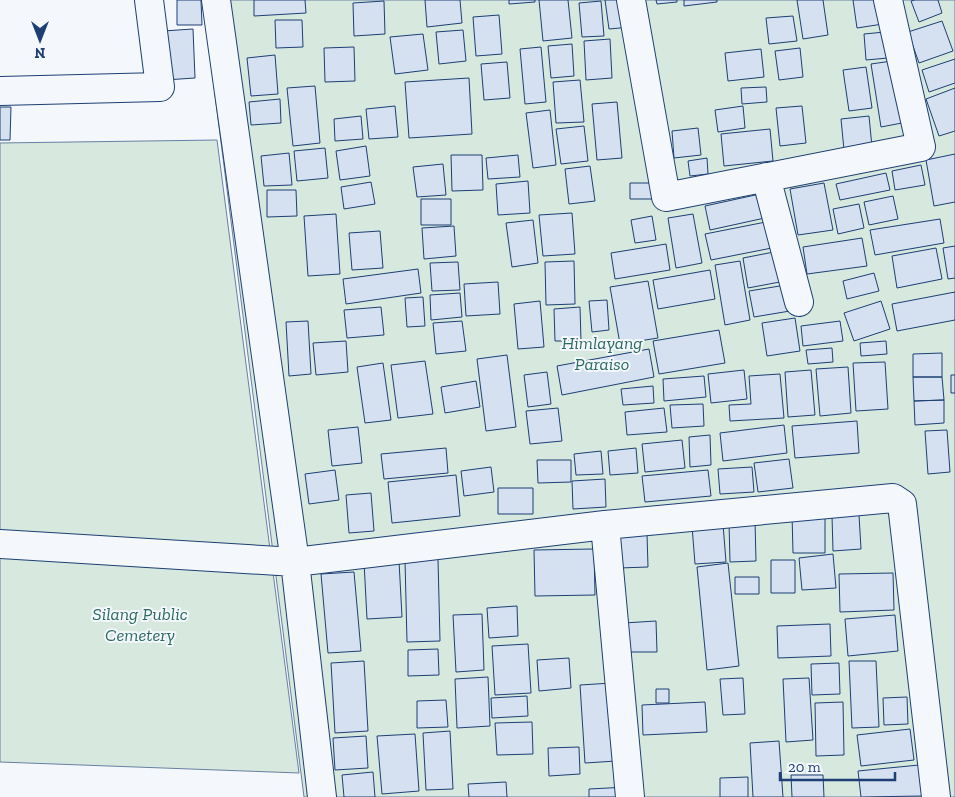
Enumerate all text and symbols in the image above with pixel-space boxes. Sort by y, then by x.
north arrow [15,15,65,65]
text: N [34,44,45,61]
park label: Himlayang Paraiso [561,332,643,375]
park label: Silang Public Cemetery [92,603,188,646]
scale bar [780,750,895,782]
text: 20 m [788,758,821,776]

